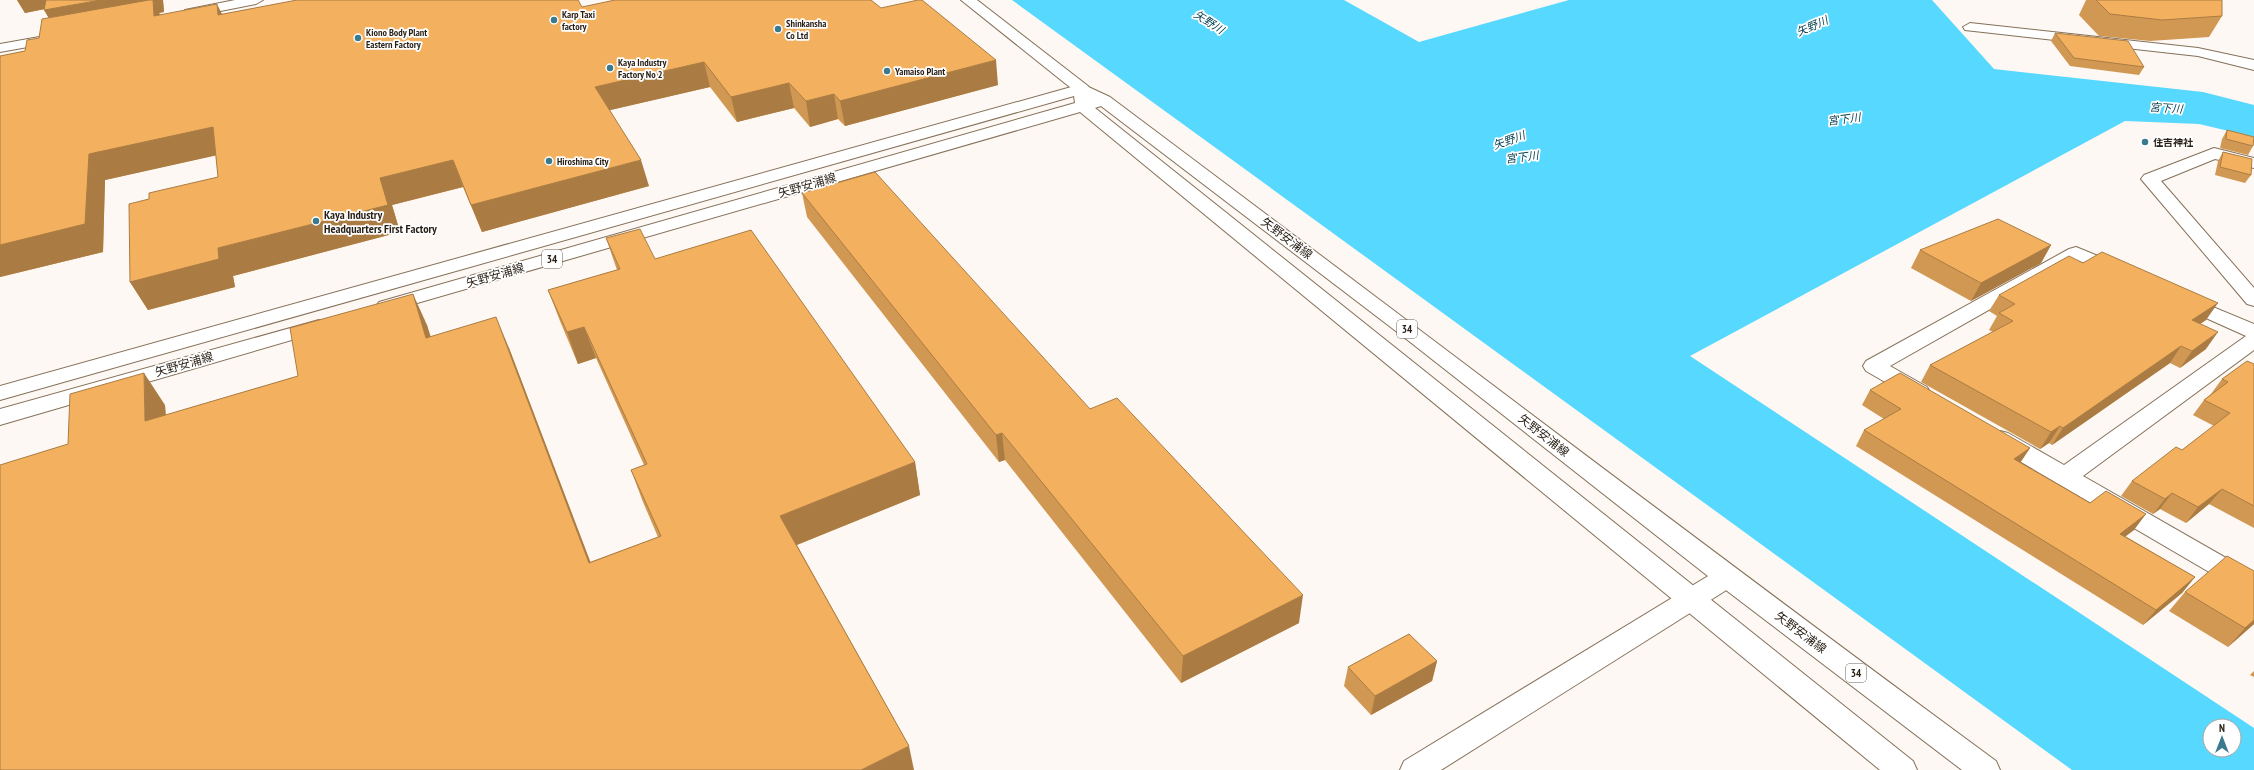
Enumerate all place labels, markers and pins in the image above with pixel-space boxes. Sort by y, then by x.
place label: Karp Taxi factory [562,8,595,33]
marker: Karp Taxi factory [549,15,559,25]
place label: Shinkansha Co Ltd [786,17,826,42]
marker: Shinkansha Co Ltd [773,24,783,34]
place label: Kiono Body Plant Eastern Factory [366,26,427,51]
marker: Kiono Body Plant Eastern Factory [353,33,363,43]
place label: Kaya Industry Factory No 2 [618,56,667,81]
marker: Kaya Industry Factory No 2 [605,63,615,73]
place label: Yamaiso Plant [894,65,945,78]
marker: Yamaiso Plant [882,66,892,76]
place label: 住吉神社 [2153,136,2194,149]
marker: 住吉神社 [2140,137,2150,147]
place label: Hiroshima City [557,155,609,168]
marker: Hiroshima City [544,156,554,166]
place label: Kaya Industry Headquarters First Factory [324,207,437,236]
marker: Kaya Industry Headquarters First Factory [311,216,321,226]

